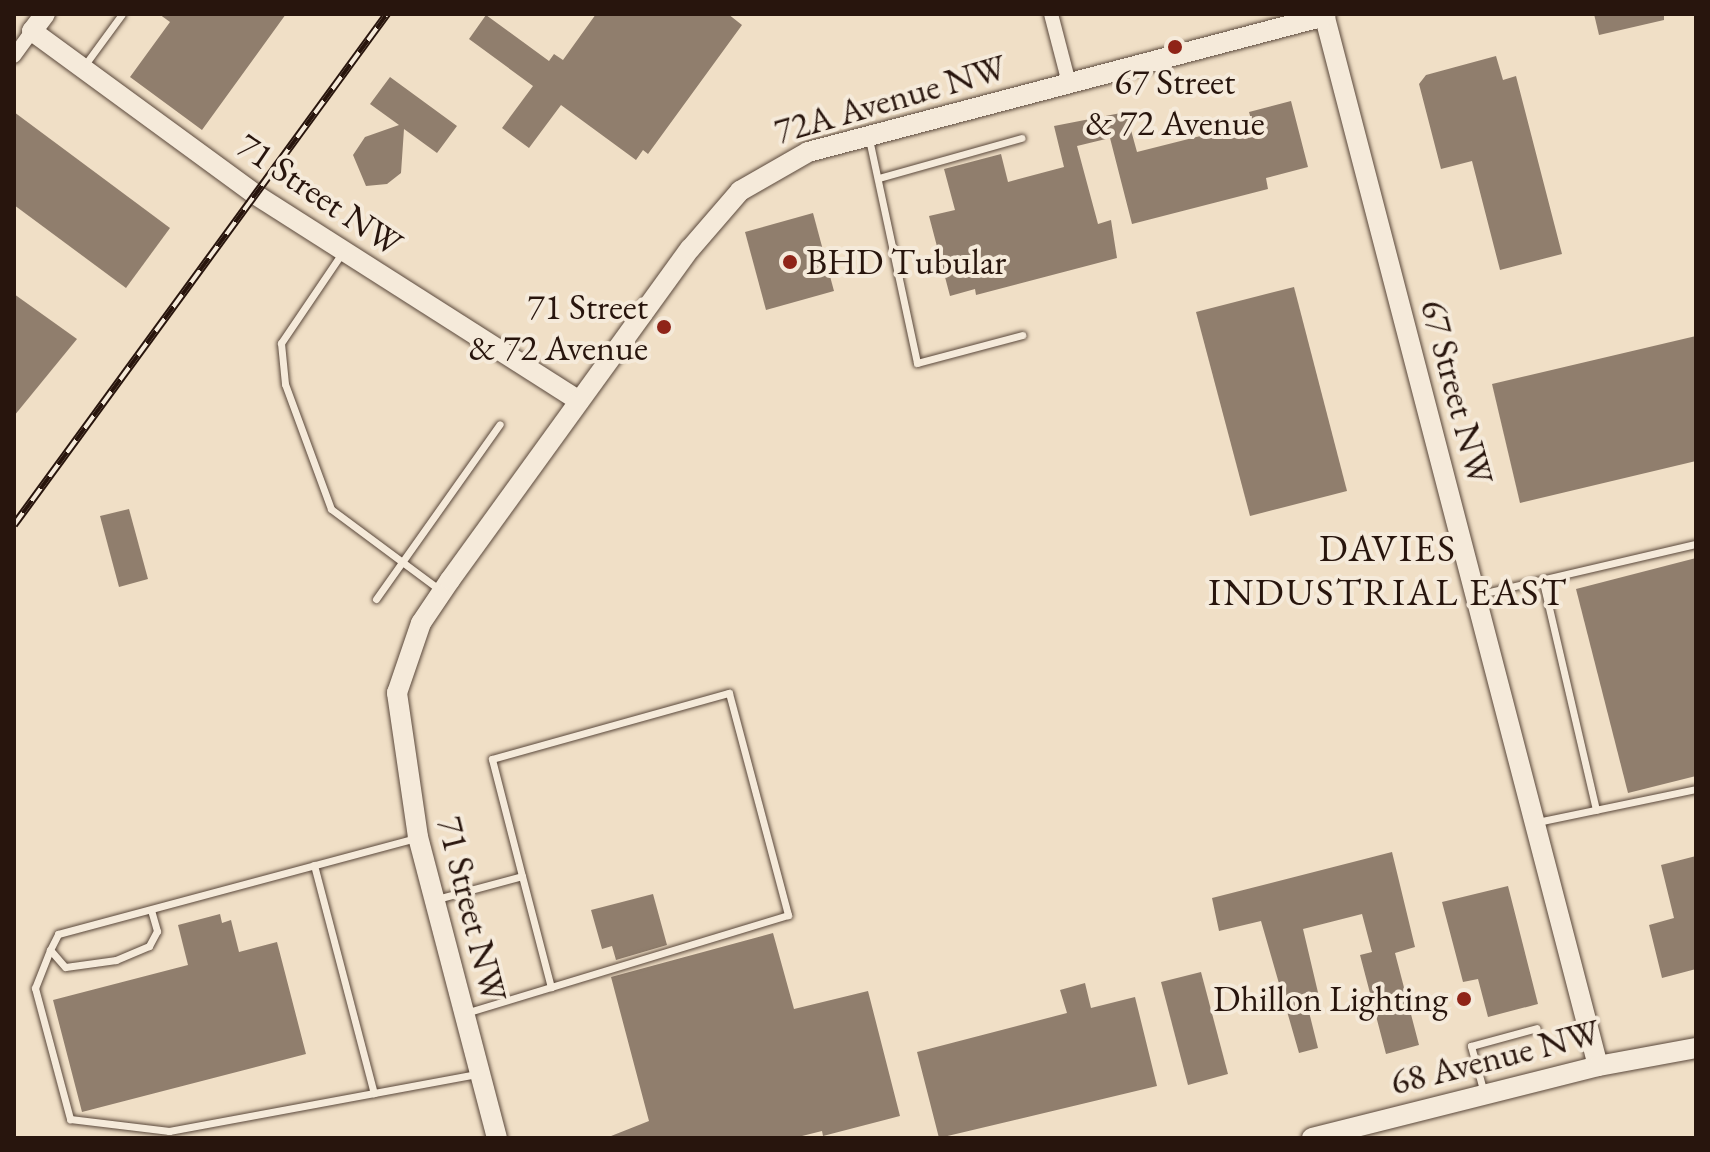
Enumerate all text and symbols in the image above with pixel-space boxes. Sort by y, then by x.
marker: 67 Street & 72 Avenue [1166,38,1184,56]
street label: 72A Avenue NW [769,45,1011,153]
place label: 67 Street & 72 Avenue [1085,59,1265,144]
street label: 71 Street NW [229,123,411,265]
place label: BHD Tubular [806,240,1006,284]
marker: BHD Tubular [781,253,799,271]
place label: 71 Street & 72 Avenue [469,284,648,369]
street label: 67 Street NW [1412,295,1502,489]
marker: 71 Street & 72 Avenue [655,318,673,336]
district label: DAVIES INDUSTRIAL EAST [1208,525,1568,614]
street label: 71 Street NW [428,812,516,1006]
place label: Dhillon Lighting [1213,977,1448,1021]
marker: Dhillon Lighting [1455,990,1473,1008]
street label: 68 Avenue NW [1386,1010,1604,1104]

